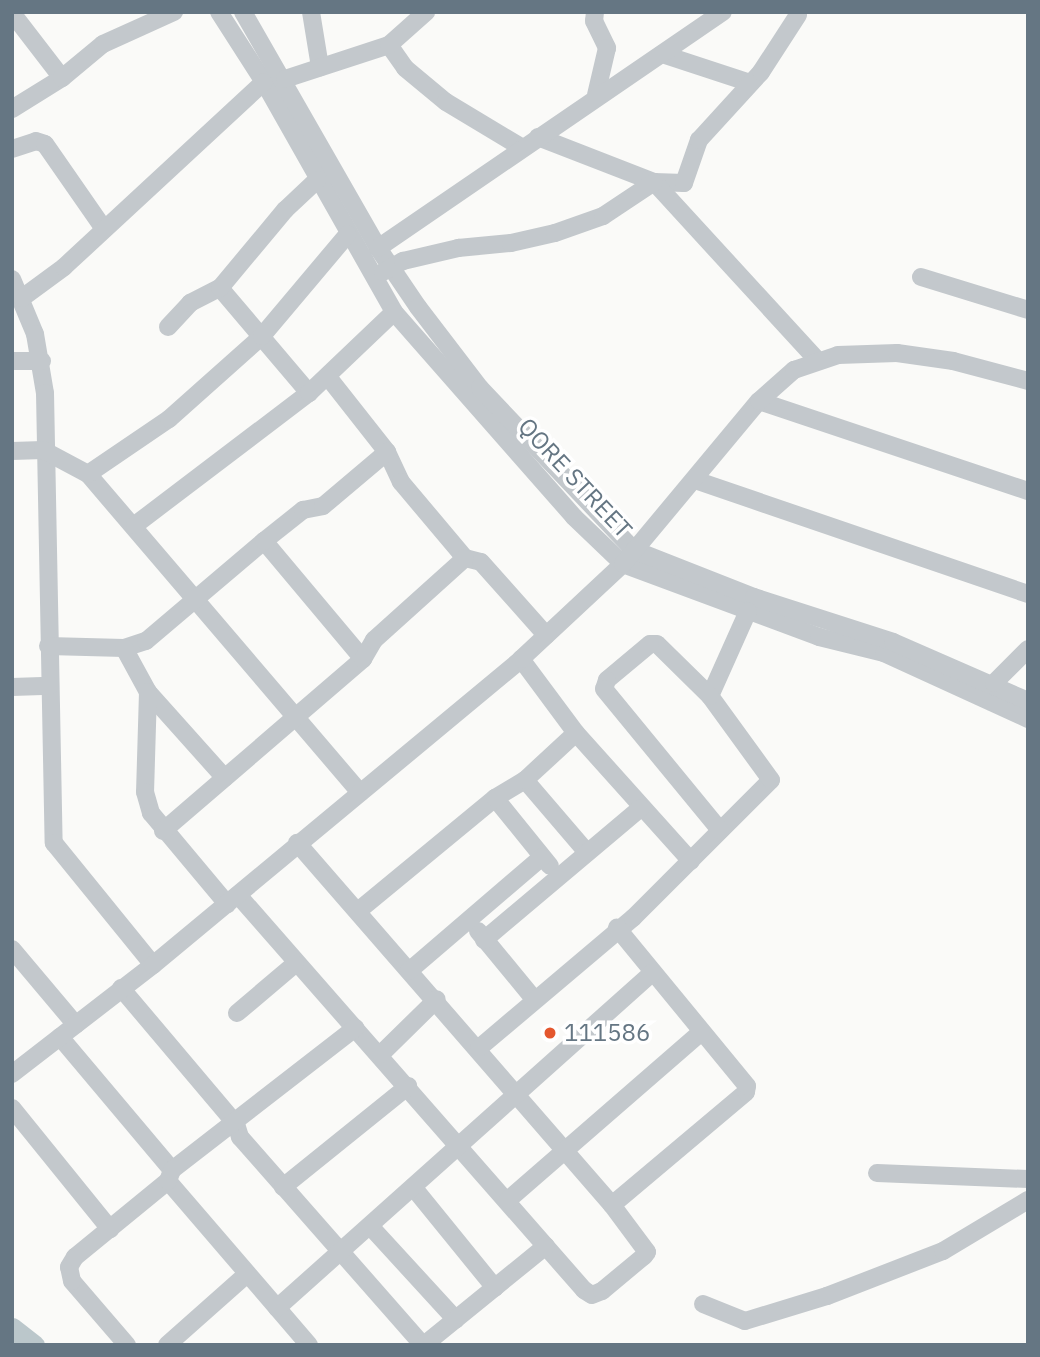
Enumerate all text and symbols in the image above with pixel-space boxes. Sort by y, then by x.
street label: QORE STREET [512,412,638,544]
place label: 111586 [564,1019,650,1047]
marker: 111586 [542,1025,558,1041]

